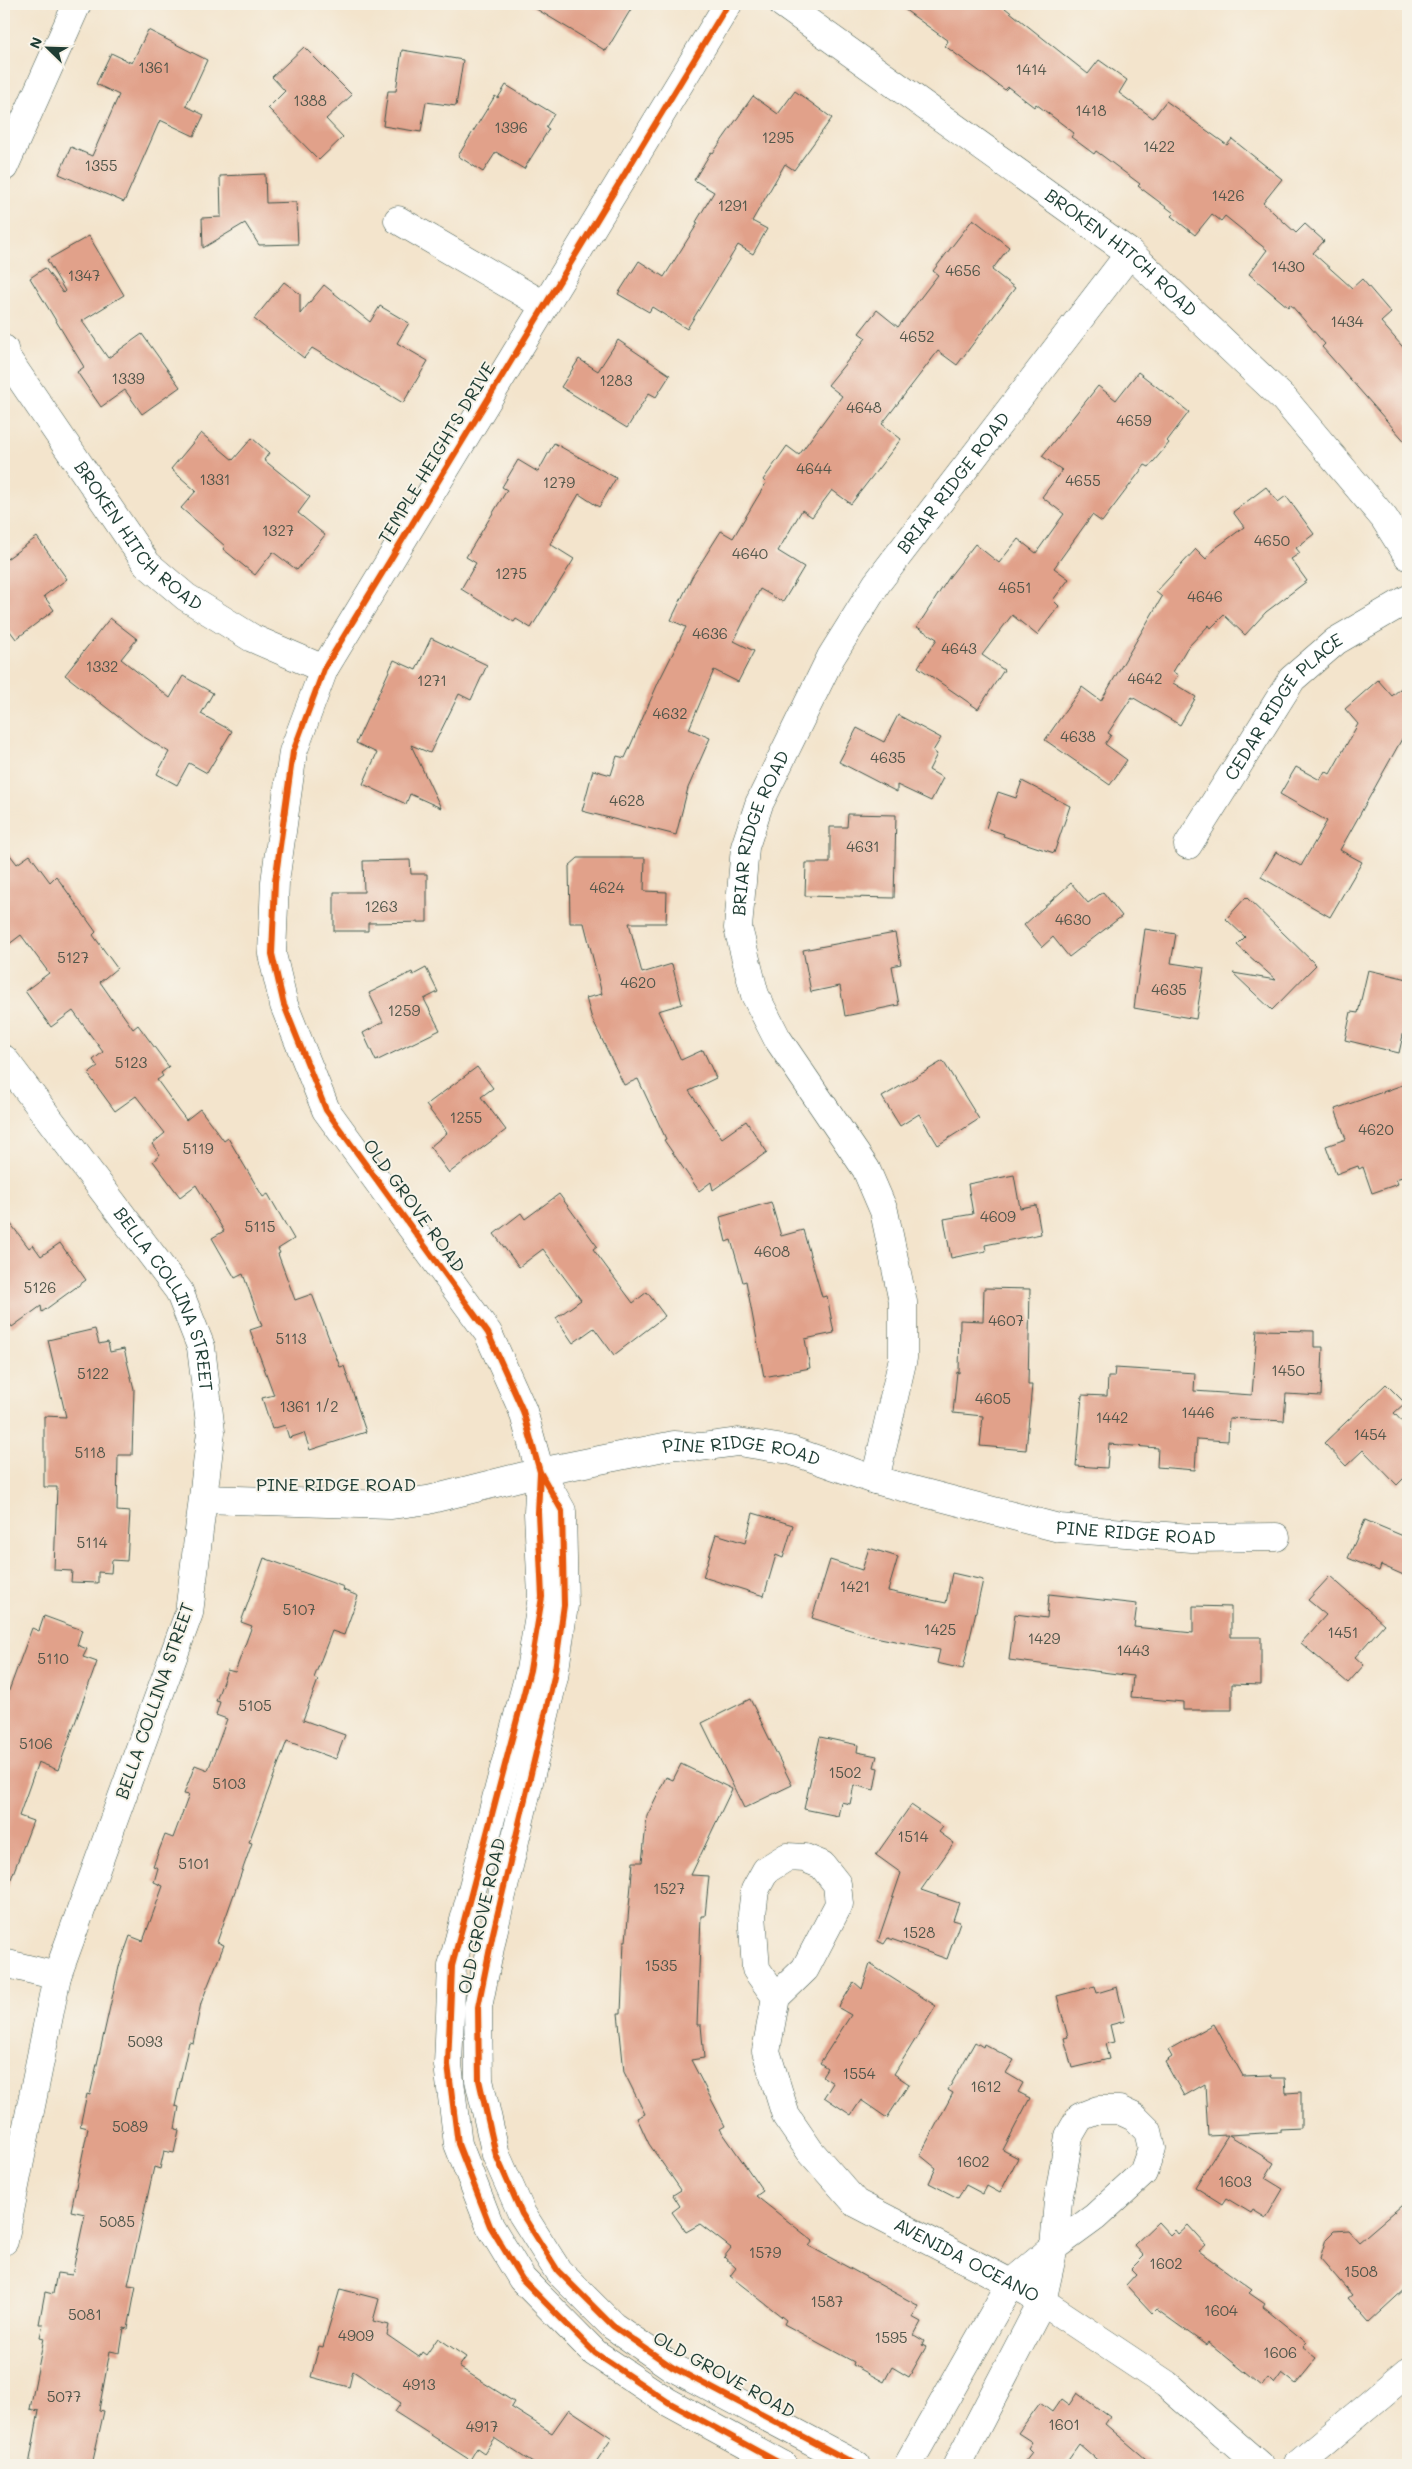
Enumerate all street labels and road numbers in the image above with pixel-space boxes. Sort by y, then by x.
street label: BROKEN HITCH ROAD [1041,183,1203,322]
street label: TEMPLE HEIGHTS DRIVE [372,357,500,548]
street label: BRIAR RIDGE ROAD [891,407,1015,558]
street label: BROKEN HITCH ROAD [69,456,208,615]
street label: CEDAR RIDGE PLACE [1218,627,1347,785]
street label: BRIAR RIDGE ROAD [726,746,794,917]
street label: OLD GROVE ROAD [358,1134,471,1277]
street label: BELLA COLLINA STREET [109,1202,219,1393]
street label: PINE RIDGE ROAD [660,1429,824,1471]
street label: PINE RIDGE ROAD [256,1472,416,1496]
street label: PINE RIDGE ROAD [1055,1515,1216,1549]
street label: BELLA COLLINA STREET [109,1599,199,1802]
street label: OLD GROVE ROAD [451,1835,511,1996]
street label: AVENIDA OCEANO [890,2212,1045,2307]
street label: OLD GROVE ROAD [649,2325,800,2423]

